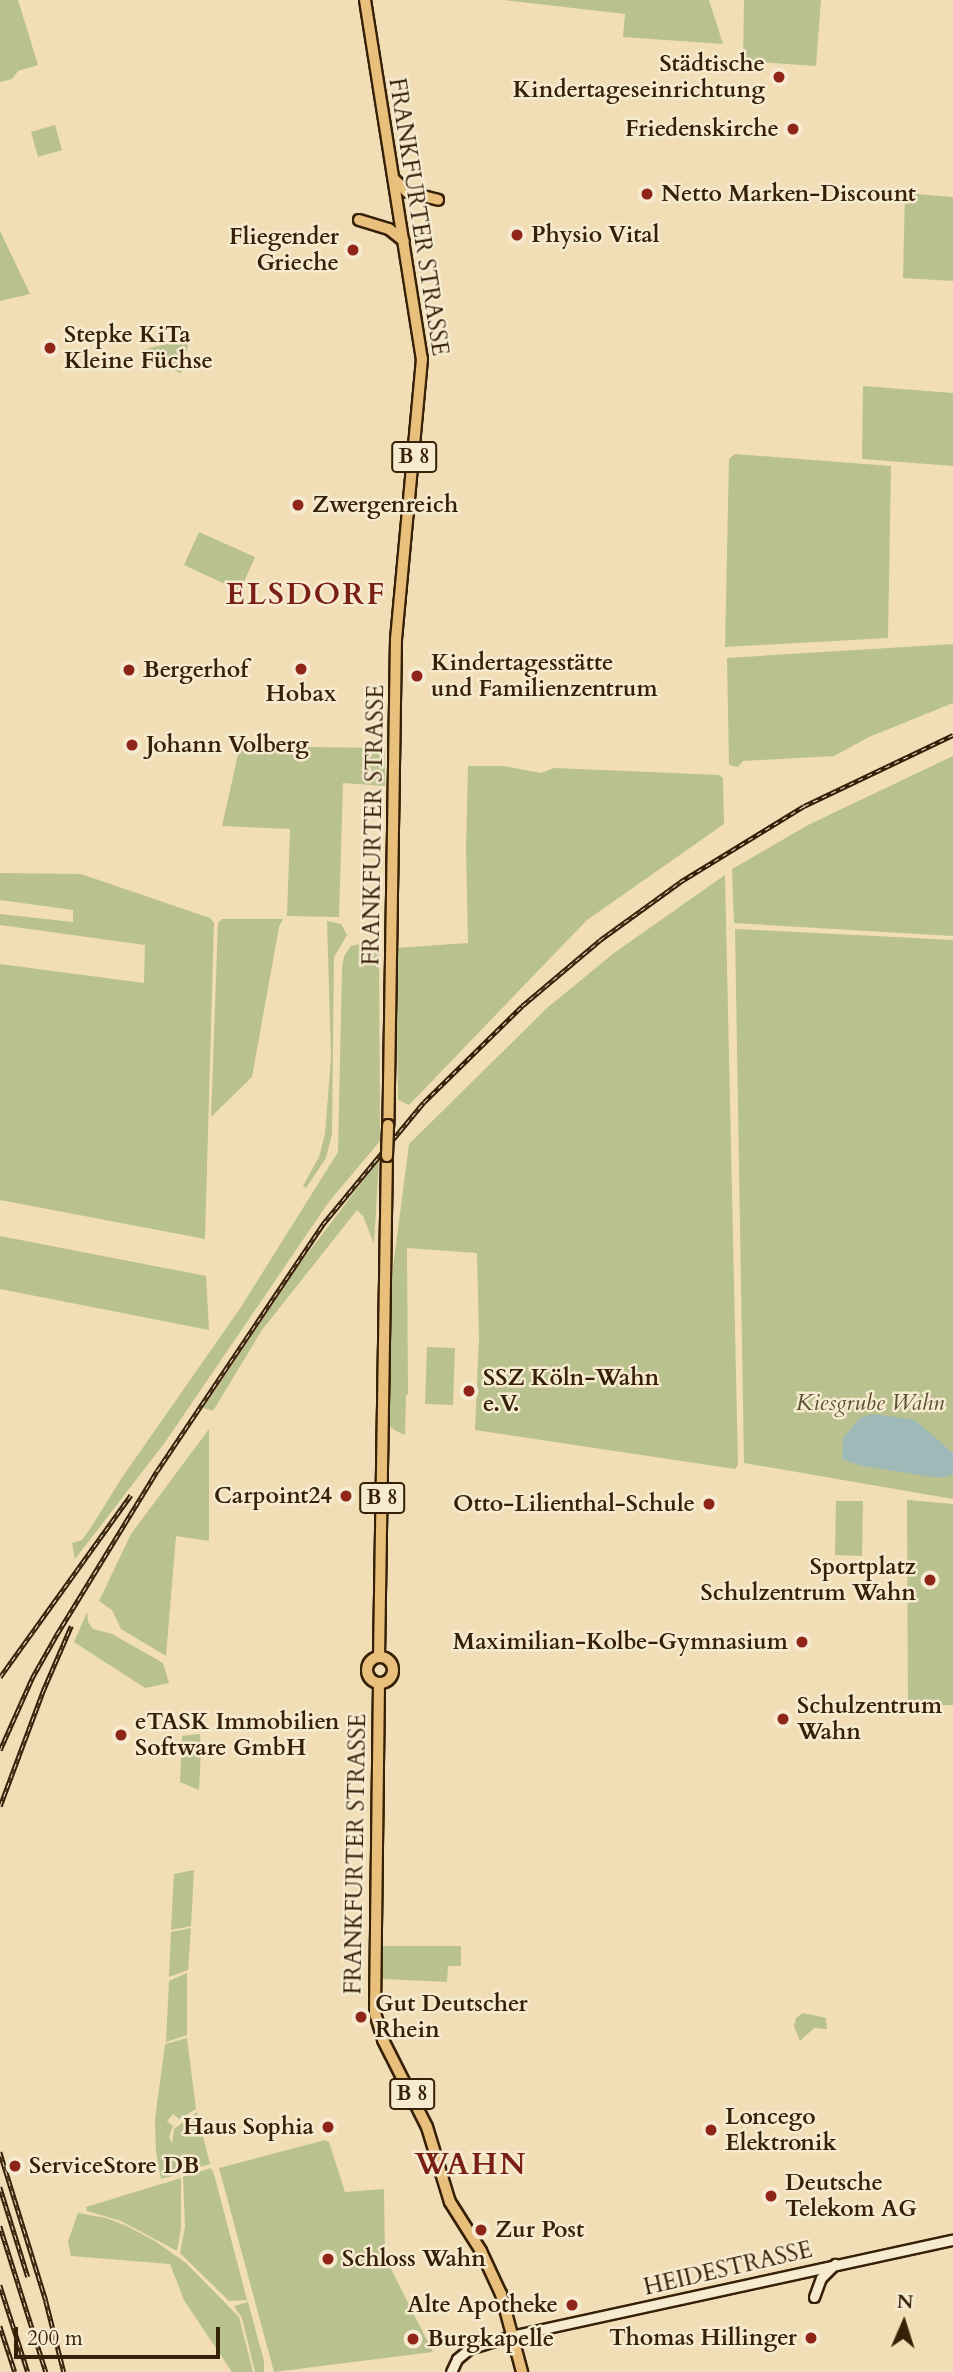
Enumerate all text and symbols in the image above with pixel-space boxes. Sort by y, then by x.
place label: Städtische Kindertageseinrichtung [513,50,765,104]
marker: Städtische Kindertageseinrichtung [771,69,787,85]
street label: FRANKFURTER STRASSE [382,76,454,358]
place label: Friedenskirche [625,115,779,143]
marker: Friedenskirche [785,121,801,137]
place label: Netto Marken-Discount [661,180,916,208]
marker: Netto Marken-Discount [639,186,655,202]
place label: Physio Vital [531,221,659,249]
place label: Fliegender Grieche [229,223,339,277]
marker: Physio Vital [509,227,525,243]
marker: Fliegender Grieche [345,242,361,258]
place label: Stepke KiTa Kleine Füchse [64,321,213,375]
marker: Stepke KiTa Kleine Füchse [42,340,58,356]
road number: B 8 [390,440,438,475]
place label: Zwergenreich [312,491,458,519]
marker: Zwergenreich [290,497,306,513]
district label: ELSDORF [227,577,385,613]
place label: Kindertagesstätte und Familienzentrum [431,649,658,703]
place label: Bergerhof [143,656,248,684]
marker: Hobax [293,661,309,677]
marker: Bergerhof [121,662,137,678]
marker: Kindertagesstätte und Familienzentrum [409,668,425,684]
place label: Hobax [266,680,336,708]
street label: FRANKFURTER STRASSE [358,684,390,966]
place label: Johann Volberg [146,731,309,759]
marker: Johann Volberg [124,737,140,753]
place label: SSZ Köln-Wahn e.V. [483,1364,659,1418]
marker: SSZ Köln-Wahn e.V. [461,1383,477,1399]
park label: Kiesgrube Wahn [796,1389,944,1417]
road number: B 8 [358,1480,406,1516]
place label: Carpoint24 [214,1482,332,1510]
marker: Carpoint24 [338,1488,354,1504]
place label: Otto-Lilienthal-Schule [453,1490,695,1518]
marker: Otto-Lilienthal-Schule [701,1496,717,1512]
place label: Sportplatz Schulzentrum Wahn [701,1553,916,1607]
marker: Sportplatz Schulzentrum Wahn [922,1572,938,1588]
place label: Maximilian-Kolbe-Gymnasium [453,1628,788,1656]
marker: Maximilian-Kolbe-Gymnasium [794,1634,810,1650]
place label: Schulzentrum Wahn [797,1692,942,1746]
place label: eTASK Immobilien Software GmbH [135,1708,340,1762]
marker: Schulzentrum Wahn [775,1711,791,1727]
street label: FRANKFURTER STRASSE [340,1713,372,1995]
marker: eTASK Immobilien Software GmbH [113,1727,129,1743]
place label: Gut Deutscher Rhein [375,1990,528,2044]
marker: Gut Deutscher Rhein [353,2009,369,2025]
road number: B 8 [388,2076,436,2112]
place label: Loncego Elektronik [725,2103,837,2157]
place label: Haus Sophia [183,2113,314,2141]
marker: Haus Sophia [320,2119,336,2135]
marker: Loncego Elektronik [703,2122,719,2138]
district label: WAHN [415,2147,527,2183]
place label: ServiceStore DB [29,2152,199,2180]
marker: ServiceStore DB [7,2158,23,2174]
place label: Deutsche Telekom AG [785,2169,917,2223]
marker: Deutsche Telekom AG [763,2188,779,2204]
place label: Zur Post [495,2216,584,2244]
marker: Zur Post [473,2222,489,2238]
street label: HEIDESTRASSE [641,2236,815,2302]
place label: Schloss Wahn [342,2245,486,2273]
marker: Schloss Wahn [320,2251,336,2267]
north arrow [869,2288,939,2358]
text: N [896,2289,914,2315]
place label: Alte Apotheke [407,2291,558,2319]
marker: Alte Apotheke [564,2297,580,2313]
scale bar [18,2312,224,2356]
text: 200 m [27,2324,83,2353]
place label: Thomas Hillinger [609,2324,797,2352]
place label: Burgkapelle [427,2325,554,2353]
marker: Thomas Hillinger [803,2330,819,2346]
marker: Burgkapelle [405,2331,421,2347]

